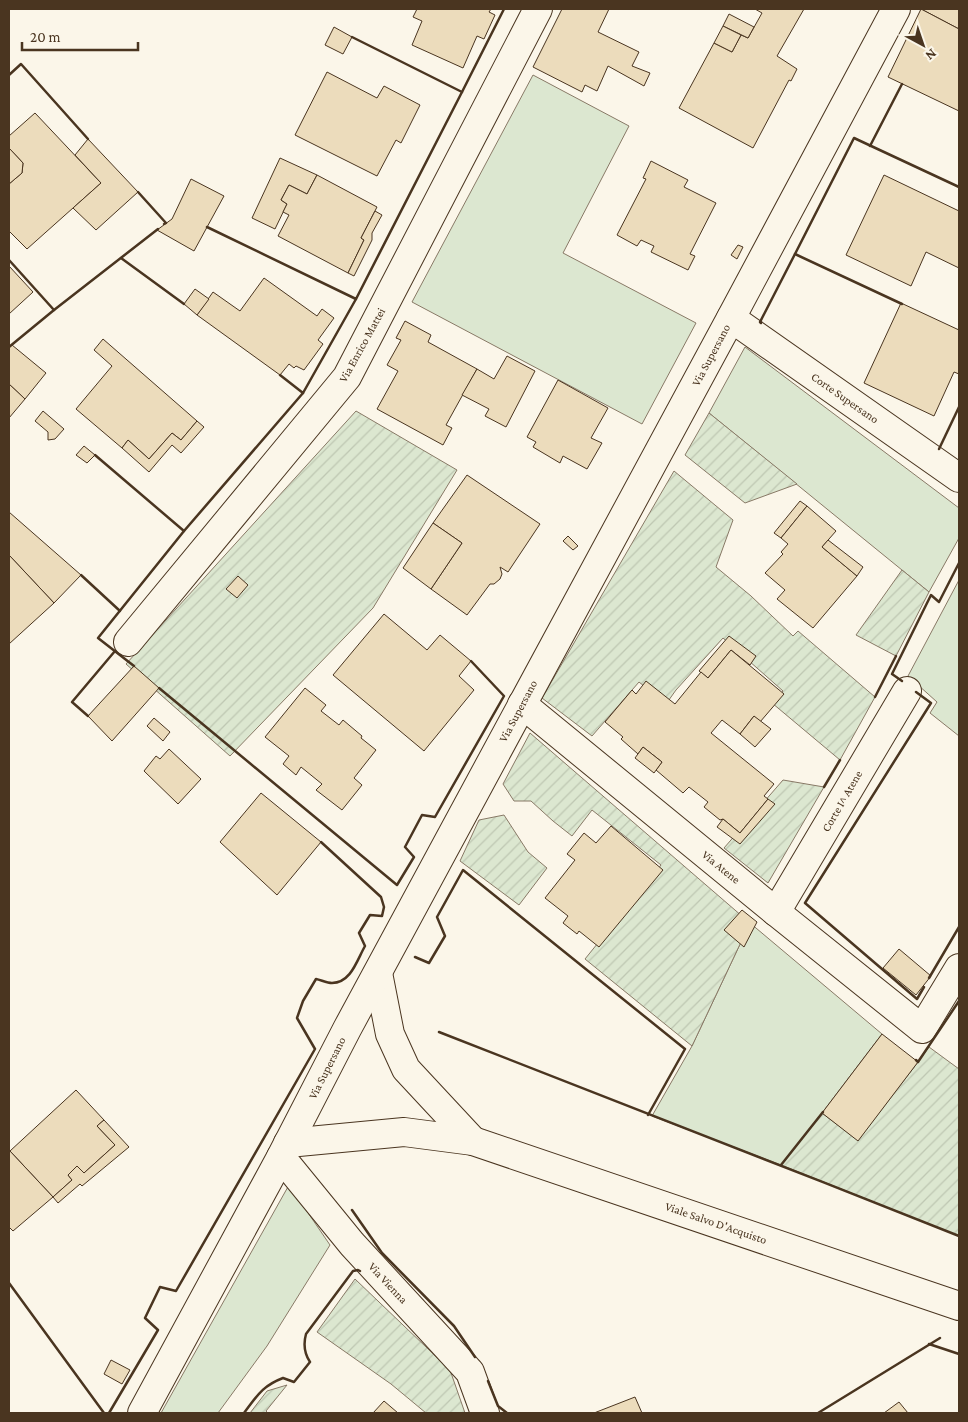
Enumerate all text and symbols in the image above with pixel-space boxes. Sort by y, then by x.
scale bar [22,20,139,52]
north arrow [898,20,948,70]
text: 20 m [30,29,61,45]
text: N [922,46,940,64]
street label: Via Enrico Mattei [336,305,388,385]
street label: Via Supersano [689,322,733,388]
street label: Corte Supersano [809,370,881,426]
street label: Via Supersano [496,678,540,744]
street label: Corte I^ Atene [819,768,865,834]
street label: Via Atene [699,847,743,887]
street label: Via Supersano [305,1034,349,1101]
street label: Viale Salvo D'Acquisto [663,1199,769,1247]
street label: Via Vienna [365,1260,411,1307]

